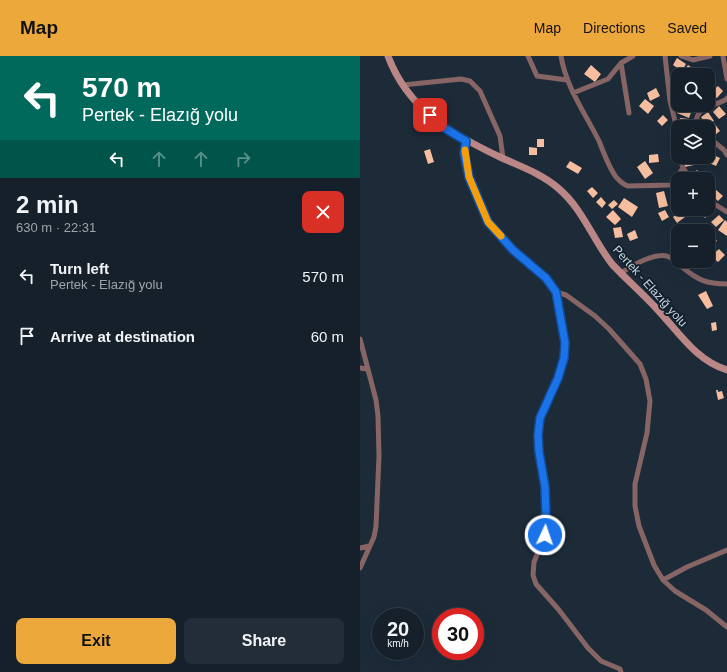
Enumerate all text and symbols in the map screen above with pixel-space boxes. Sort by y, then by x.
text: Map [20,17,58,38]
text: Map [534,20,561,36]
text: Directions [583,20,645,36]
text: Saved [667,20,707,36]
map controls [671,68,715,268]
button: search [671,68,715,112]
icon: left [16,72,68,124]
text: 570 m [82,72,161,103]
pin [413,98,447,132]
icon: arrive [419,104,441,126]
text: Pertek - Elazığ yolu [82,105,238,125]
button: layers [671,120,715,164]
icon: left [106,148,128,170]
icon: ahead [148,148,170,170]
icon: ahead [190,148,212,170]
icon: right [232,148,254,170]
button: + [671,172,715,216]
text: 2 min [16,191,79,218]
button: close [302,191,344,233]
text: 630 m · 22:31 [16,220,96,235]
button: − [671,224,715,268]
street label: Pertek - Elazığ yolu [610,243,690,329]
text: Turn left [50,260,109,277]
icon: left [16,265,38,287]
text: 570 m [302,268,344,285]
text: Pertek - Elazığ yolu [50,277,163,292]
icon: arrive [16,325,38,347]
text: Arrive at destination [50,328,195,345]
text: 60 m [311,328,344,345]
position arrow [524,514,566,556]
speed limit sign: 30 [432,608,484,660]
button: Exit [16,618,176,664]
button: Share [184,618,344,664]
text: 20 [387,618,409,640]
text: km/h [387,638,409,649]

